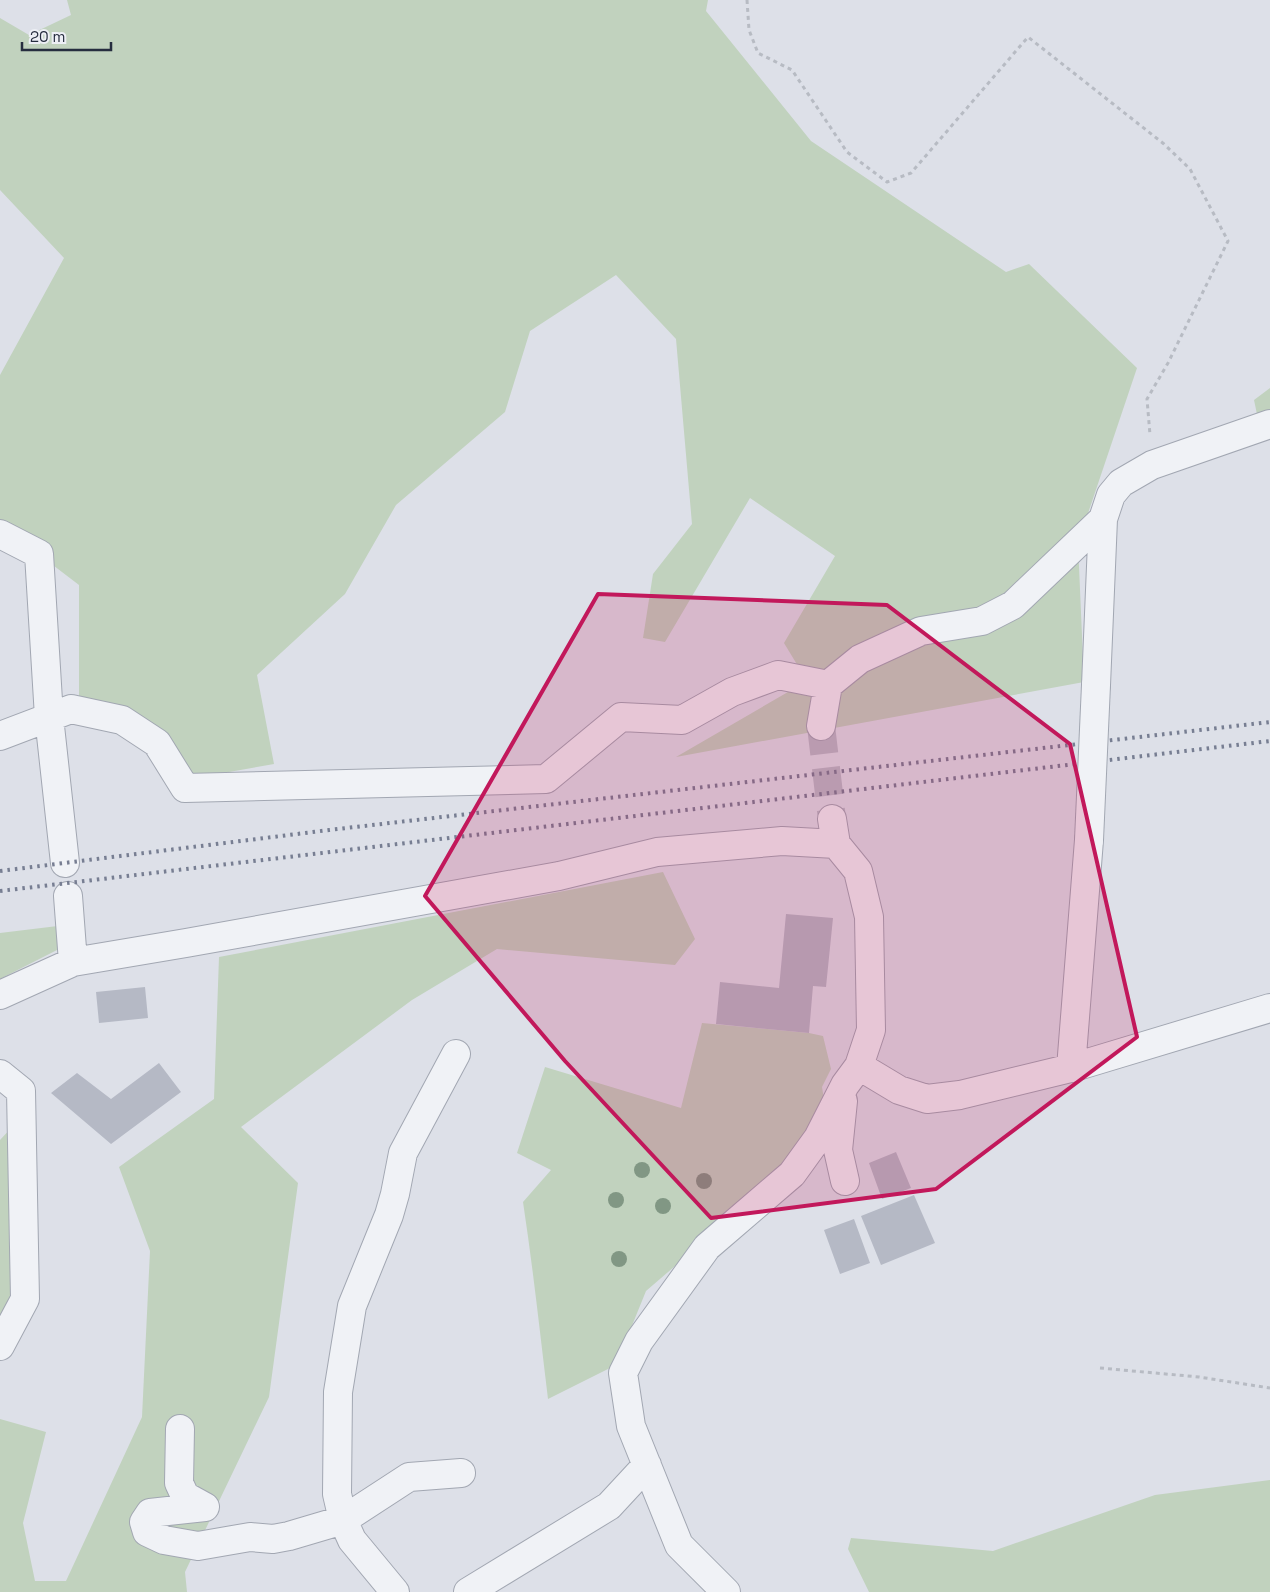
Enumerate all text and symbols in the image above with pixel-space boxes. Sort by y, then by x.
scale bar [22,20,111,52]
text: 20 m [30,27,65,46]

